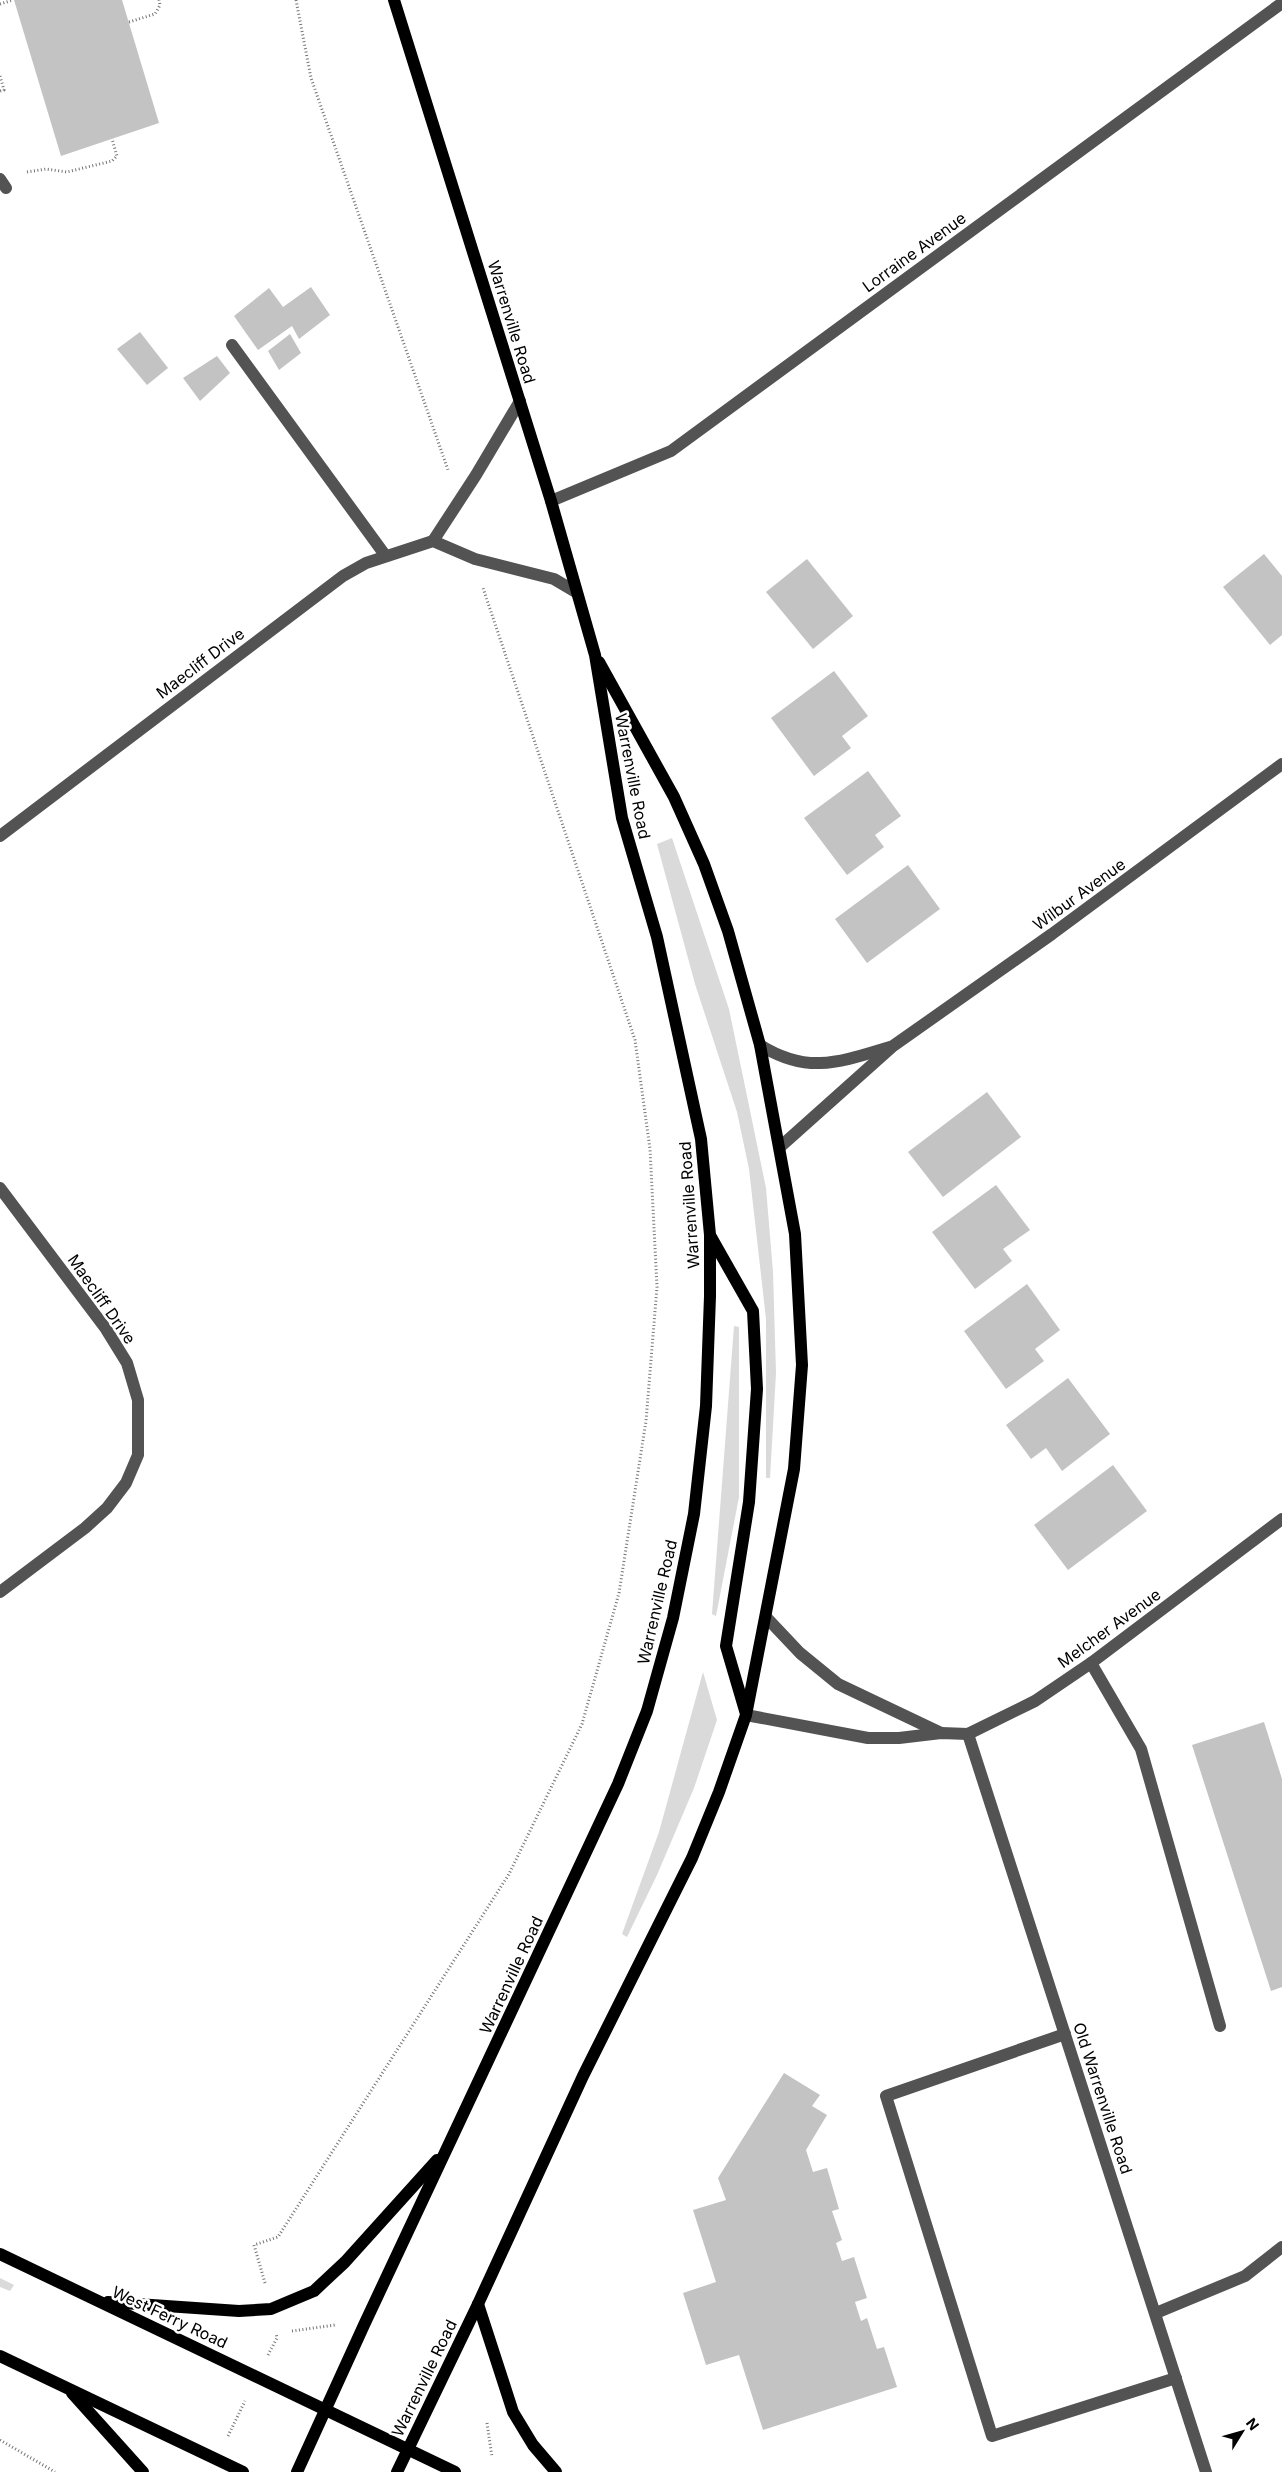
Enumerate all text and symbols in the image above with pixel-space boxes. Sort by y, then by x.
street label: Lorraine Avenue [858,208,970,296]
street label: Warrenville Road [484,258,540,386]
street label: Maecliff Drive [152,623,248,703]
street label: Warrenville Road [611,711,655,841]
street label: Wilbur Avenue [1029,854,1129,934]
street label: Warrenville Road [675,1141,703,1269]
street label: Maecliff Drive [64,1250,140,1348]
street label: Warrenville Road [633,1538,681,1666]
street label: Melcher Avenue [1054,1584,1164,1672]
street label: Warrenville Road [475,1913,547,2037]
street label: Old Warrenville Road [1069,2020,1137,2176]
street label: West Ferry Road [109,2281,231,2353]
street label: Warrenville Road [387,2316,461,2440]
north arrow [1217,2407,1267,2457]
text: N [1243,2414,1263,2433]

